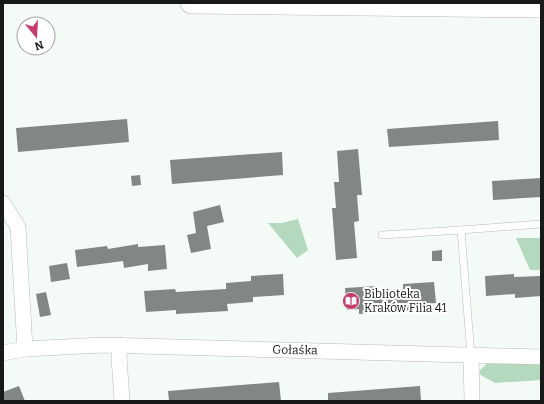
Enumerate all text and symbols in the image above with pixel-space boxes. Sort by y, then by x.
north arrow [16,16,56,56]
text: N [32,38,45,53]
place label: Biblioteka Kraków Filia 41 [364,287,447,315]
library icon: Biblioteka Kraków Filia 41 [341,291,361,311]
street label: Gołaśka [272,343,318,357]

